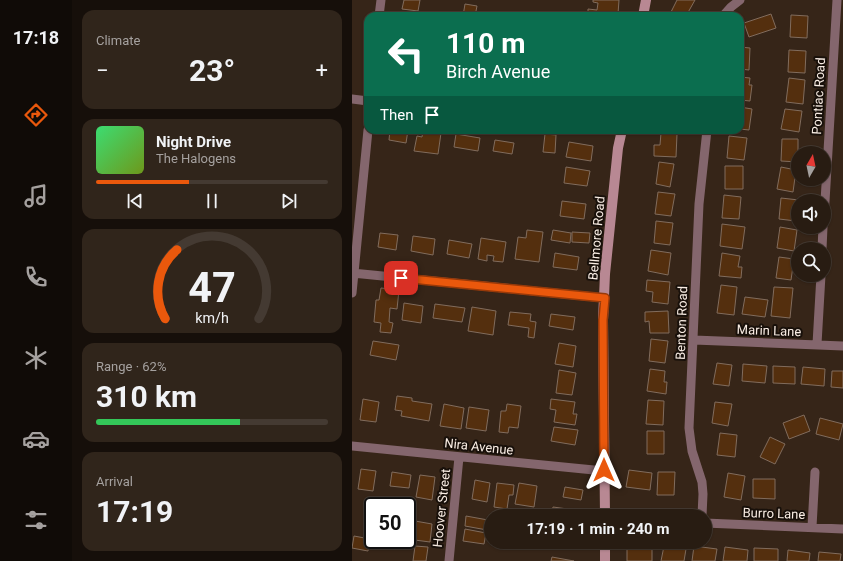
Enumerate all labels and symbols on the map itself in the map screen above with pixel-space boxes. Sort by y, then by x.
street label: Pontiac Road [809,57,828,135]
north arrow [791,146,831,186]
street label: Bellmore Road [585,195,608,281]
pin [384,261,418,295]
street label: Benton Road [673,286,690,360]
street label: Marin Lane [736,322,802,339]
street label: Nira Avenue [444,435,514,458]
position arrow [583,449,625,491]
street label: Hoover Street [430,468,453,548]
speed limit sign: 50 [364,497,416,549]
street label: Burro Lane [742,505,806,522]

